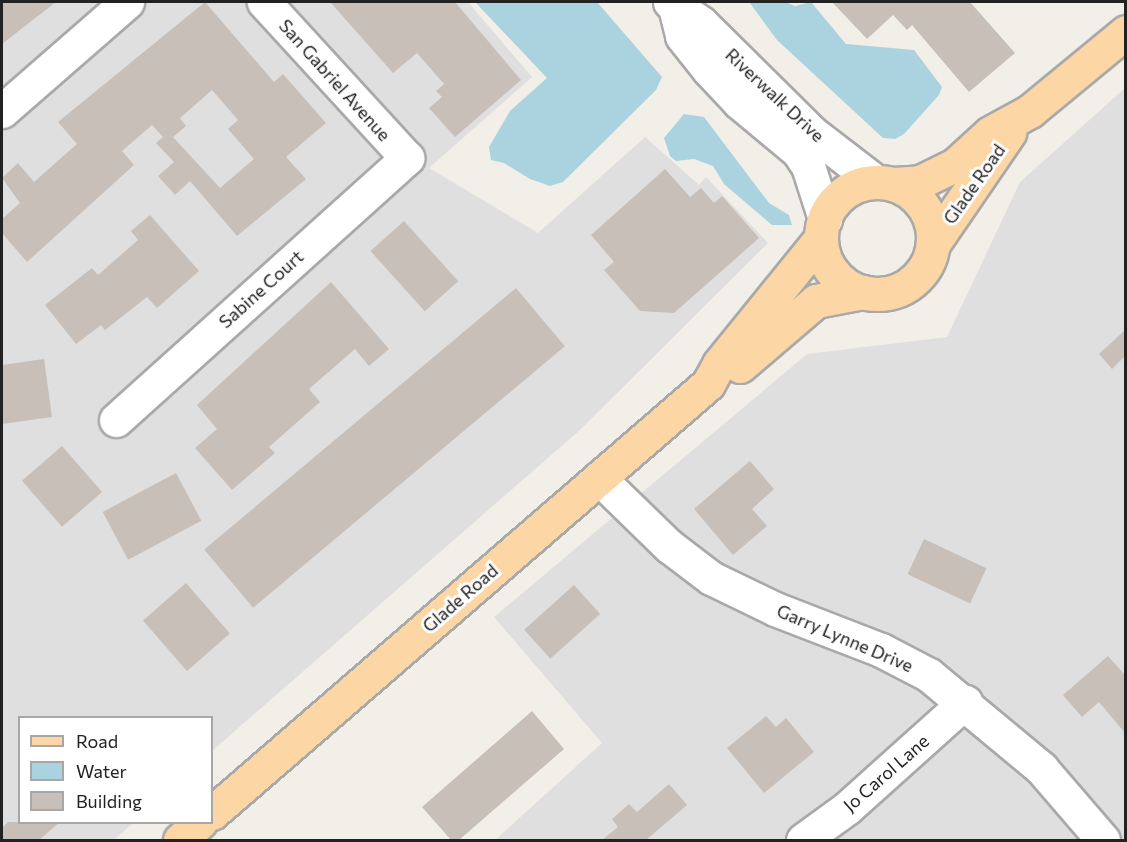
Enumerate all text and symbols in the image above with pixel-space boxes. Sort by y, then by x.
street label: San Gabriel Avenue [275,15,395,145]
street label: Riverwalk Drive [721,44,829,146]
street label: Glade Road [939,140,1009,228]
street label: Sabine Court [214,245,308,333]
street label: Glade Road [418,559,502,637]
street label: Garry Lynne Drive [774,600,916,676]
legend [18,716,213,824]
text: Road [76,730,118,752]
street label: Jo Carol Lane [839,730,933,816]
text: Water [76,760,127,782]
text: Building [76,790,142,812]

